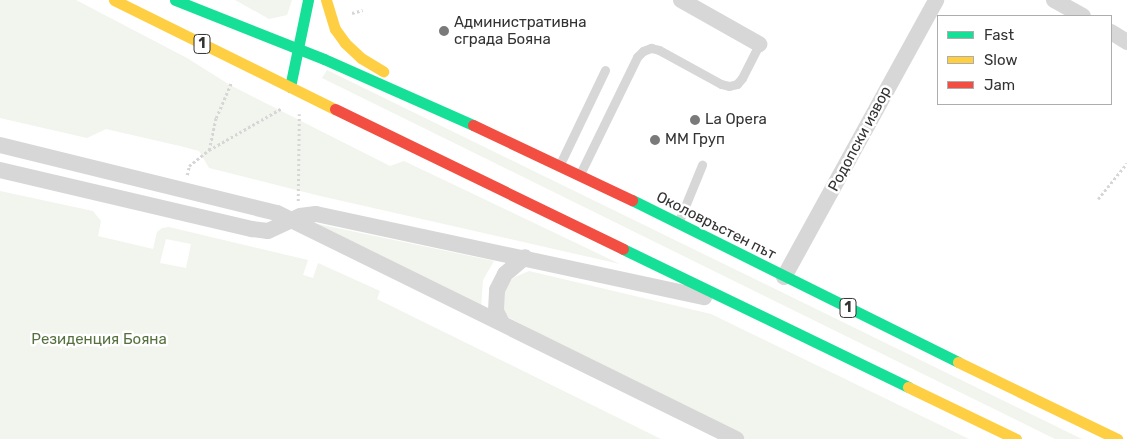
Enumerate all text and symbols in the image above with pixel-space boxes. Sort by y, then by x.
place label: Административна сграда Бояна [454,13,587,48]
legend [937,15,1112,105]
marker: Административна сграда Бояна [438,25,450,37]
text: Fast [984,26,1014,44]
road number: 1 [193,33,211,56]
text: Slow [984,51,1017,69]
text: Jam [984,76,1015,94]
street label: Родопски извор [825,83,895,195]
place label: La Opera [705,111,767,129]
marker: La Opera [689,114,701,126]
place label: ММ Груп [665,131,725,149]
marker: ММ Груп [649,134,661,146]
street label: Околовръстен път [653,188,779,264]
road number: 1 [839,296,857,320]
park label: Резиденция Бояна [31,331,167,349]

